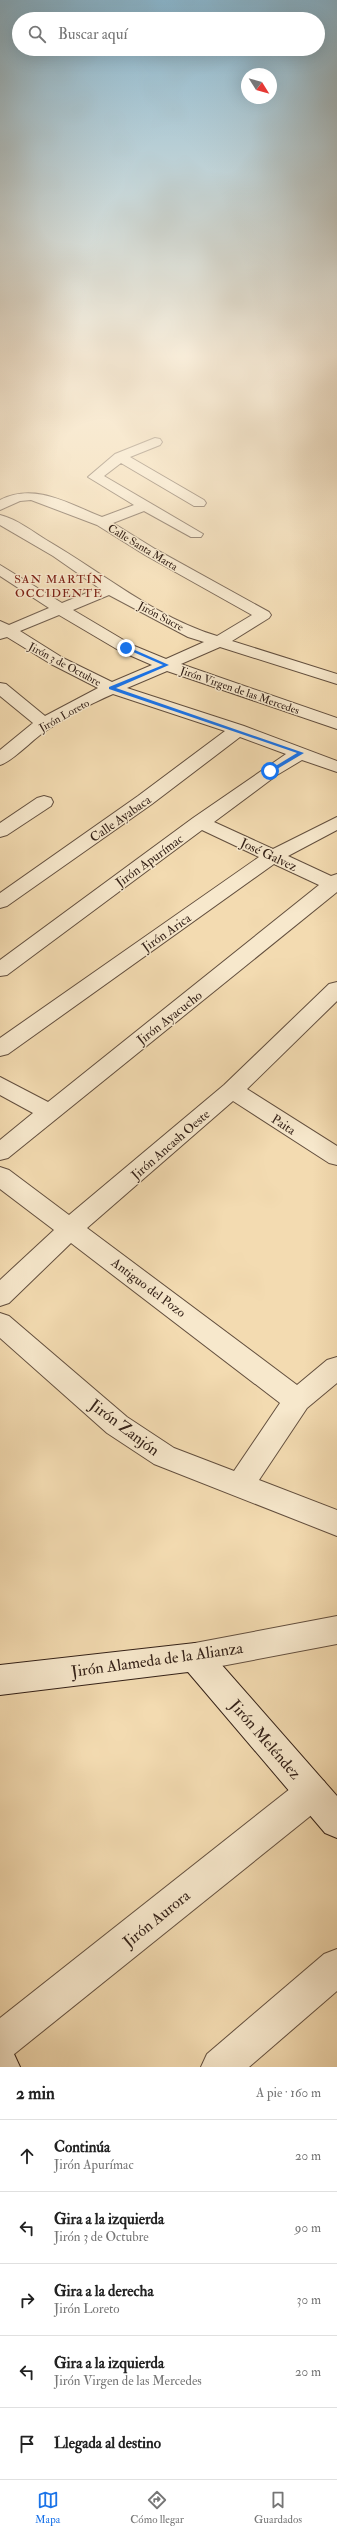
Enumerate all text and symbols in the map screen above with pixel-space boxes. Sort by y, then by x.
search box [12,12,325,56]
icon: search [26,23,48,45]
text: Buscar aquí [58,25,127,44]
north arrow [241,68,277,104]
street label: Calle Santa Marta [106,522,180,574]
district label: SAN MARTÍN OCCIDENTE [14,572,104,601]
street label: Jirón Sucre [134,599,186,635]
street label: Jirón 3 de Octubre [25,639,104,690]
route end [117,639,135,657]
street label: Jirón Virgen de las Mercedes [177,664,301,718]
street label: Jirón Loreto [36,696,92,736]
route start [261,762,279,780]
street label: Calle Ayabaca [87,792,155,847]
street label: Jirón Apurímac [112,831,187,892]
street label: José Galvez [237,834,300,875]
street label: Jirón Arica [138,910,195,956]
street label: Jirón Ayacucho [133,987,206,1050]
street label: Jirón Ancash Oeste [127,1106,214,1184]
street label: Paita [268,1111,299,1139]
street label: Antiguo del Pozo [107,1254,189,1321]
street label: Jirón Zanjón [84,1394,163,1461]
street label: Jirón Alameda de la Alianza [69,1638,245,1683]
street label: Jirón Meléndez [224,1695,305,1784]
street label: Jirón Aurora [118,1885,195,1953]
text: 2 min [16,2083,55,2104]
text: A pie · 160 m [256,2085,321,2101]
text: Continúa [54,2138,110,2157]
icon: ahead [16,2145,38,2167]
text: 20 m [295,2148,321,2164]
text: Jirón Apurímac [54,2157,134,2173]
text: Gira a la izquierda [54,2210,164,2229]
icon: left [16,2217,38,2239]
text: 90 m [295,2220,321,2236]
text: Jirón 3 de Octubre [54,2229,149,2245]
text: Gira a la derecha [54,2282,154,2301]
icon: right [16,2289,38,2311]
text: 30 m [297,2292,321,2308]
text: Jirón Loreto [54,2301,120,2317]
text: Gira a la izquierda [54,2354,164,2373]
icon: left [16,2361,38,2383]
text: 20 m [295,2364,321,2380]
text: Jirón Virgen de las Mercedes [54,2373,202,2389]
icon: arrive [16,2433,38,2455]
text: Llegada al destino [54,2434,161,2453]
tab: Mapa [35,2489,60,2526]
tab: Cómo llegar [130,2489,184,2526]
tab: Guardados [254,2489,302,2526]

